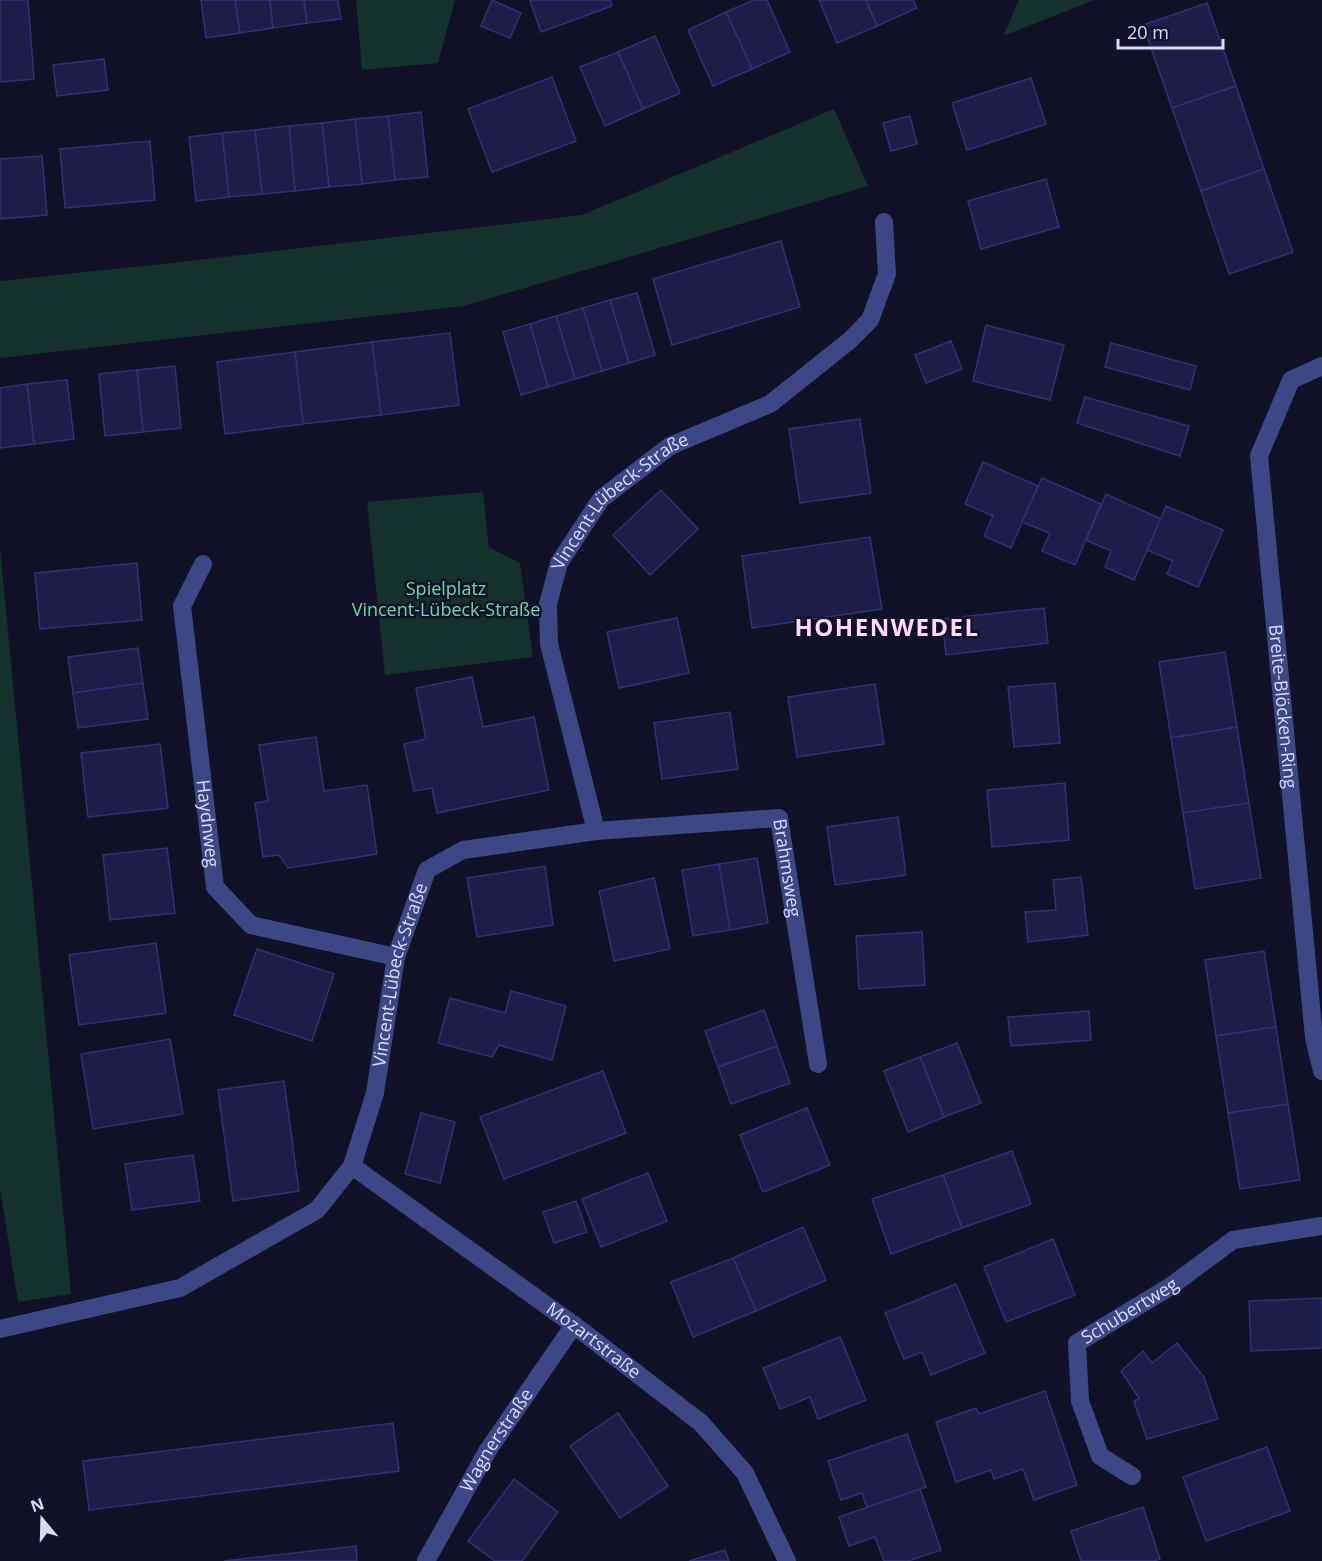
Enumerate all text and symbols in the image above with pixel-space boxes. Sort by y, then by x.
scale bar [1118,12,1223,50]
text: 20 m [1127,20,1169,44]
street label: Vincent-Lübeck-Straße [545,427,692,572]
park label: Spielplatz Vincent-Lübeck-Straße [352,576,540,621]
district label: HOHENWEDEL [794,610,980,643]
street label: Breite-Blöcken-Ring [1264,623,1303,790]
street label: Haydnweg [191,778,226,869]
street label: Brahmsweg [768,817,808,919]
street label: Vincent-Lübeck-Straße [366,879,432,1068]
street label: Schubertweg [1076,1272,1183,1349]
street label: Mozartstraße [542,1296,646,1383]
street label: Wagnerstraße [454,1383,538,1496]
north arrow [12,1489,72,1549]
text: N [27,1492,47,1517]

